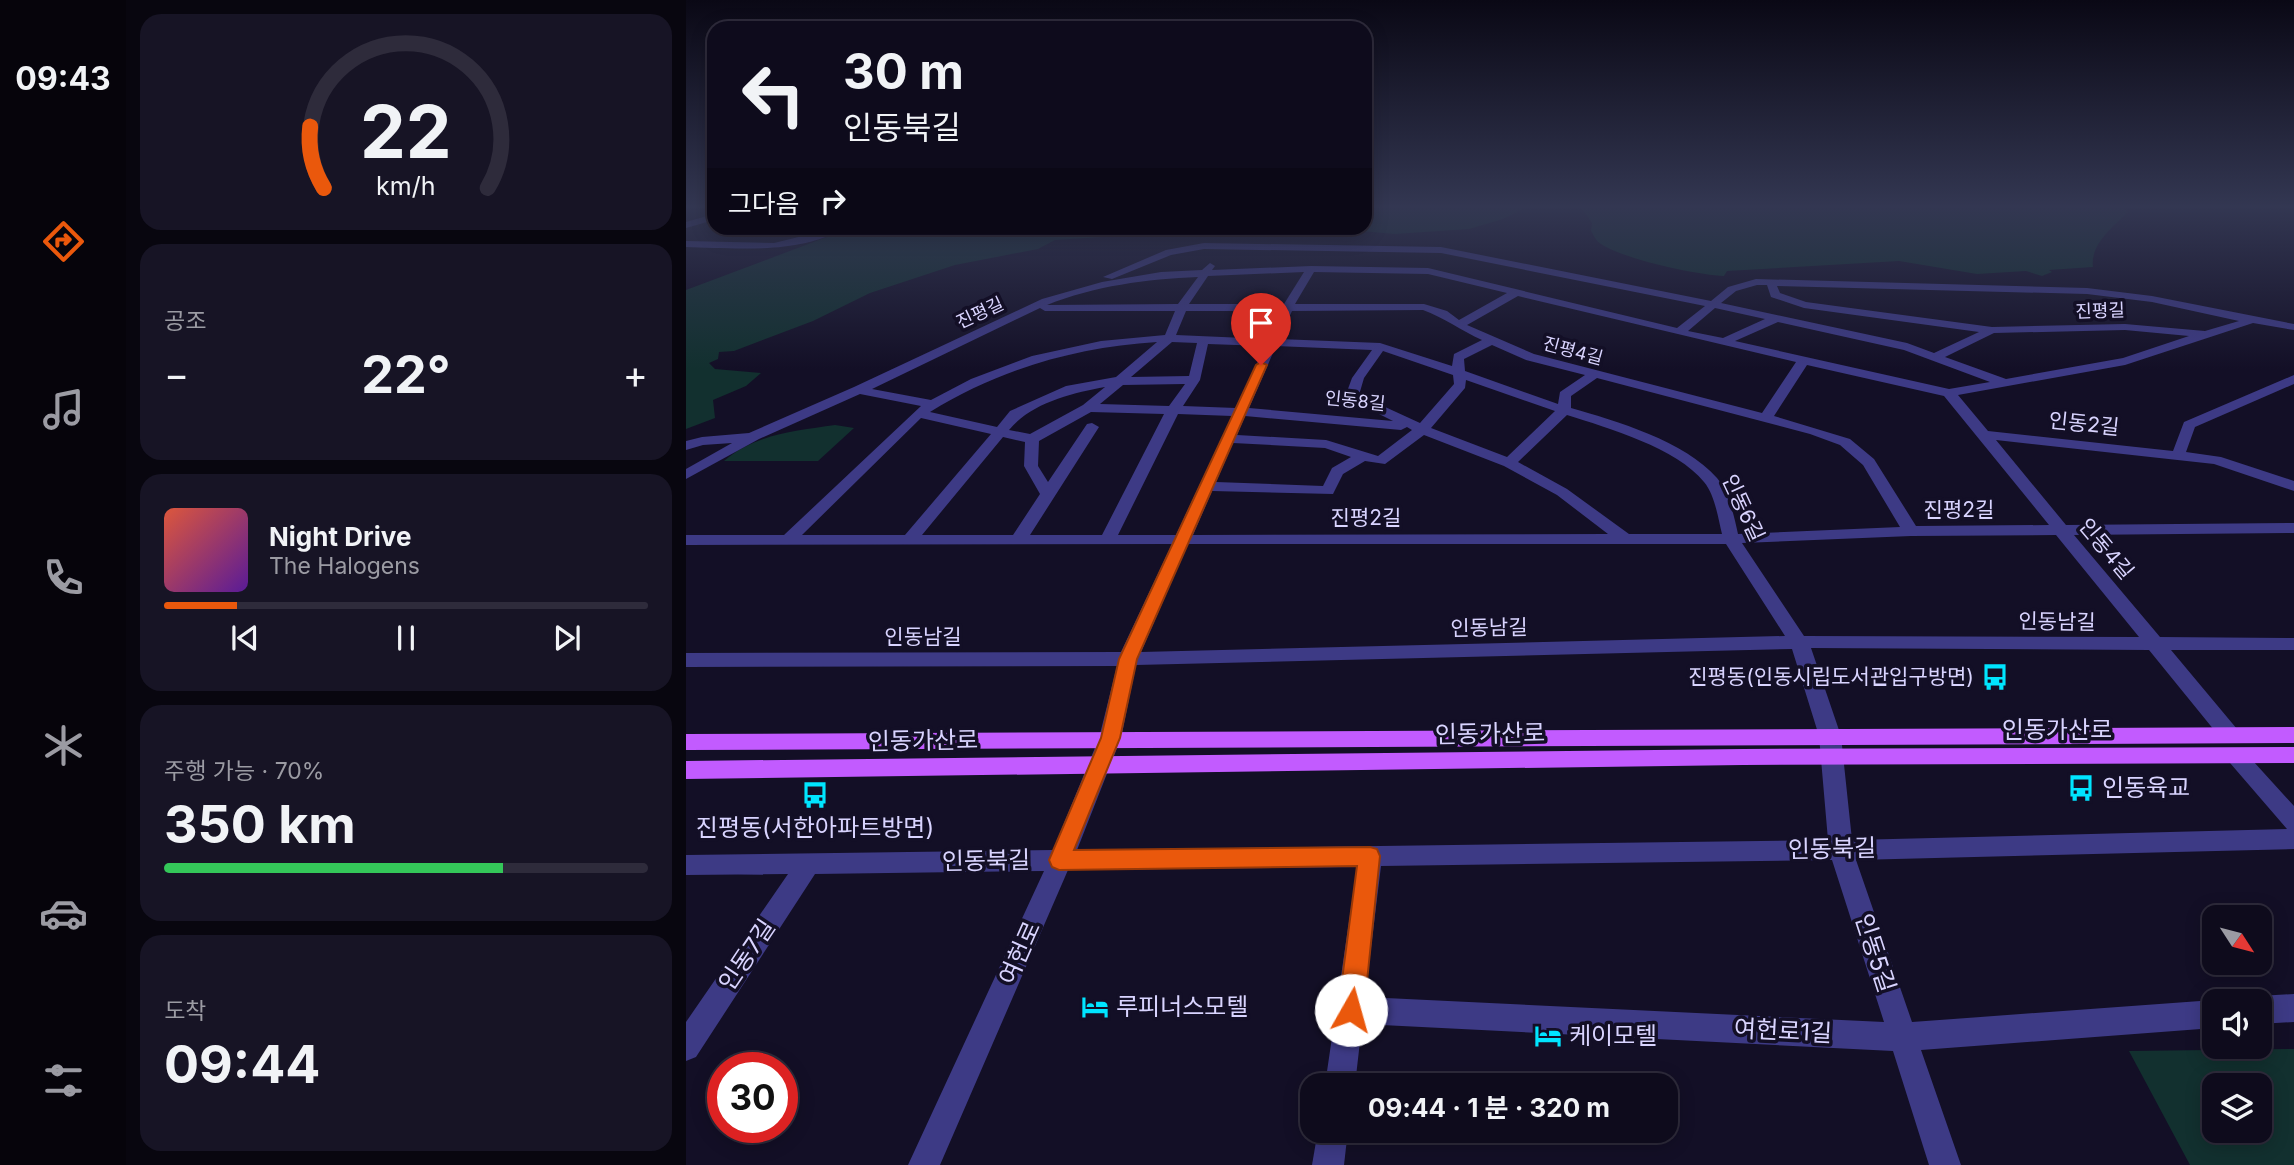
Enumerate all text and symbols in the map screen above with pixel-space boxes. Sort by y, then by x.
text: 30 m [843,42,964,101]
icon: left [728,49,819,140]
text: 09:43 [15,59,111,98]
text: 22 [360,87,452,176]
text: 인동북길 [843,108,961,147]
text: km/h [376,171,436,201]
icon: right [814,182,852,220]
text: 그다음 [728,188,800,219]
icon: directions [39,217,88,266]
street label: 진평길 [953,293,1007,333]
pin [1231,293,1291,365]
street label: 진평길 [2075,299,2125,322]
icon: arrive [1242,304,1280,342]
text: 공조 [164,307,206,335]
street label: 진평4길 [1541,332,1605,369]
text: 22° [361,343,451,406]
text: − [164,351,189,397]
text: + [623,351,648,397]
icon: music [39,385,88,434]
street label: 인동8길 [1324,387,1386,414]
street label: 인동2길 [2048,407,2121,440]
street label: 인동6길 [1717,470,1770,545]
street label: 진평2길 [1924,497,1994,522]
street label: 진평2길 [1331,505,1401,530]
street label: 인동4길 [2074,513,2139,584]
text: Night Drive [269,521,411,552]
text: The Halogens [269,552,420,580]
icon: phone [39,553,88,602]
street label: 인동남길 [2018,608,2096,635]
street label: 인동남길 [1450,614,1528,641]
icon: previous [226,619,264,657]
icon: pause [387,619,425,657]
icon: next [548,619,586,657]
street label: 인동남길 [884,624,962,649]
bus stop icon: 진평동(인동시립도서관입구방면) [1980,662,2010,692]
place label: 진평동(인동시립도서관입구방면) [1688,664,1974,689]
street label: 인동가산로 [2002,715,2112,744]
street label: 인동가산로 [1435,718,1545,749]
icon: climate [39,721,88,770]
street label: 인동가산로 [868,725,978,756]
text: 주행 가능 · 70% [164,757,324,785]
bus stop icon: 인동육교 [2066,773,2096,803]
place label: 인동육교 [2102,773,2190,802]
bus stop icon: 진평동(서한아파트방면) [800,780,830,810]
text: 350 km [164,793,356,856]
place label: 진평동(서한아파트방면) [696,813,934,842]
street label: 인동북길 [1788,833,1876,864]
street label: 인동북길 [942,845,1030,876]
icon: car [39,889,88,938]
north arrow [2202,905,2272,975]
map controls [2202,905,2272,1143]
street label: 인동5길 [1849,910,1902,996]
street label: 인동7길 [712,914,781,996]
street label: 여헌로 [993,917,1046,989]
position arrow [1314,973,1388,1047]
button: sound [2202,989,2272,1059]
hotel icon: 루피너스모텔 [1080,992,1110,1022]
place label: 루피너스모텔 [1116,992,1248,1021]
text: 도착 [164,997,206,1025]
street label: 여헌로1길 [1733,1013,1833,1048]
hotel icon: 케이모텔 [1533,1021,1563,1051]
place label: 케이모텔 [1569,1021,1657,1050]
text: 09:44 [164,1033,321,1096]
speed limit sign: 30 [707,1052,798,1143]
icon: filters [39,1056,88,1105]
button: layers [2202,1073,2272,1143]
text: 09:44 · 1 분 · 320 m [1368,1092,1610,1123]

